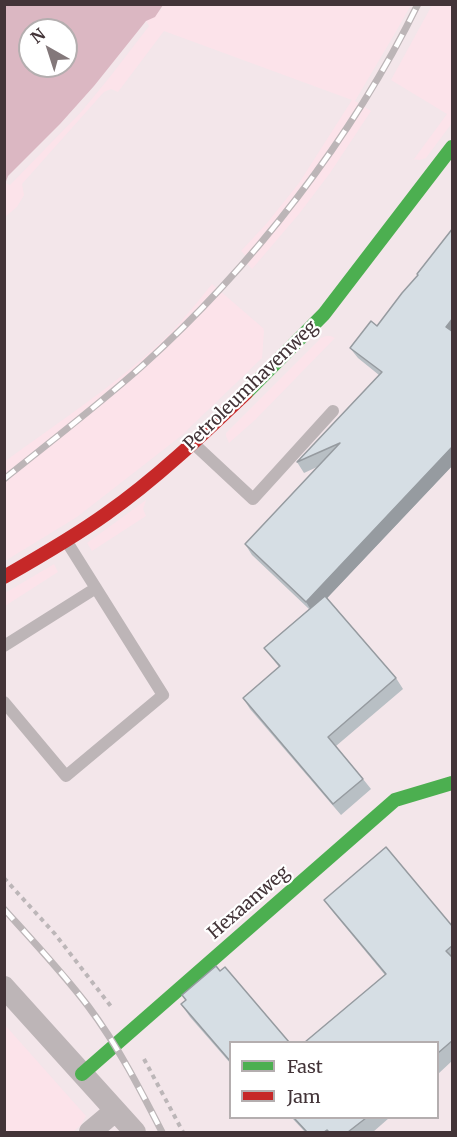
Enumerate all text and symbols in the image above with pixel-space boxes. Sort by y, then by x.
north arrow [18,18,78,78]
text: N [27,24,49,47]
street label: Petroleumhavenweg [180,317,322,455]
street label: Hexaanweg [204,862,294,944]
legend [229,1041,439,1119]
text: Fast [287,1055,323,1078]
text: Jam [287,1085,321,1108]

